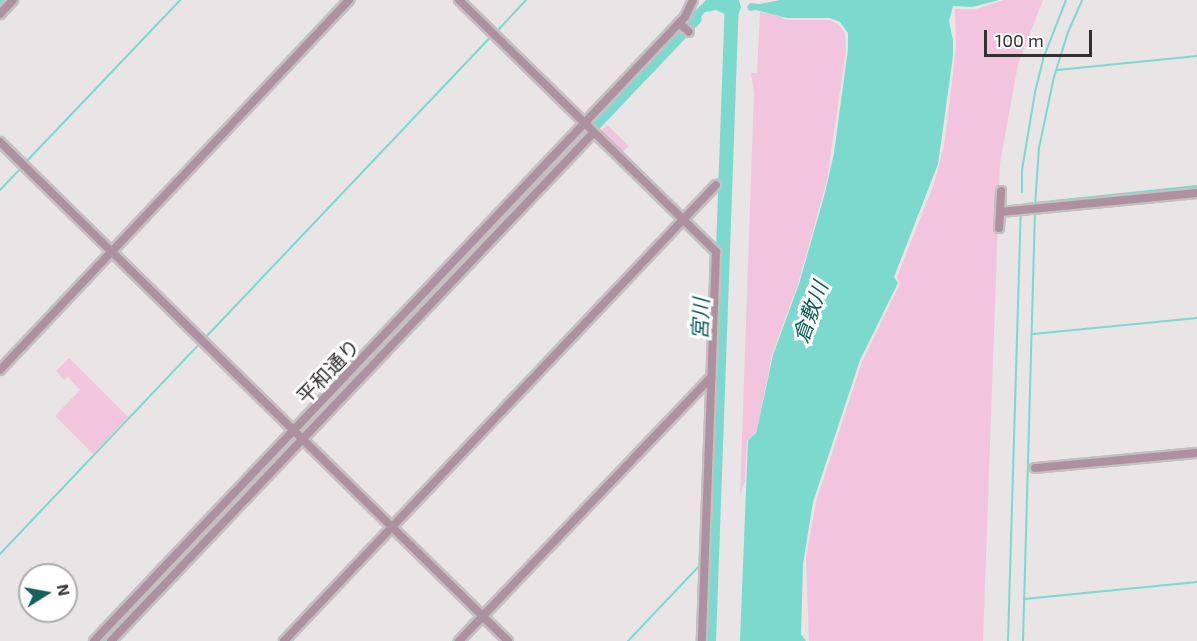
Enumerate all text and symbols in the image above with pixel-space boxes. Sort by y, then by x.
scale bar [987,18,1095,56]
text: 100 m [995,29,1044,51]
water label: 倉敷川 [787,278,833,346]
water label: 宮川 [687,298,713,340]
street label: 平和通り [292,334,364,408]
north arrow [18,563,78,623]
text: N [54,582,75,597]

